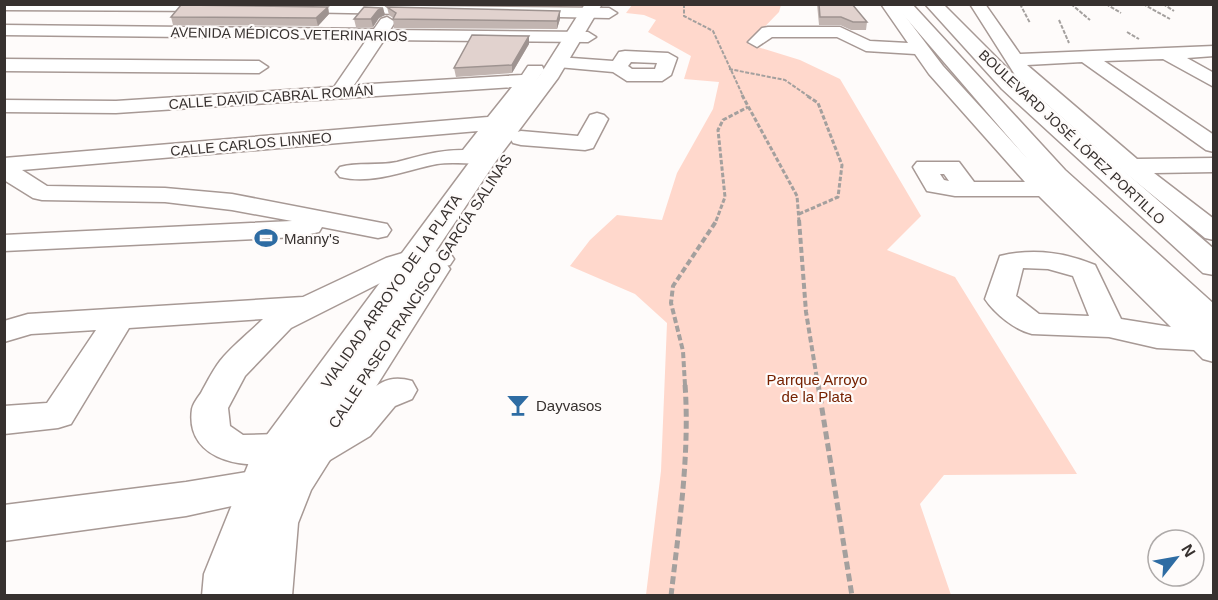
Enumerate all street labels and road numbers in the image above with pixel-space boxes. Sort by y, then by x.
street label: AVENIDA MÉDICOS VETERINARIOS [170,24,408,44]
street label: BOULEVARD JOSÉ LÓPEZ PORTILLO [976,46,1168,228]
street label: CALLE DAVID CABRAL ROMÁN [168,82,374,112]
street label: CALLE CARLOS LINNEO [170,129,332,159]
street label: CALLE PASEO FRANCISCO GARCÍA SALINAS [325,151,515,431]
street label: VIALIDAD ARROYO DE LA PLATA [317,191,465,391]

